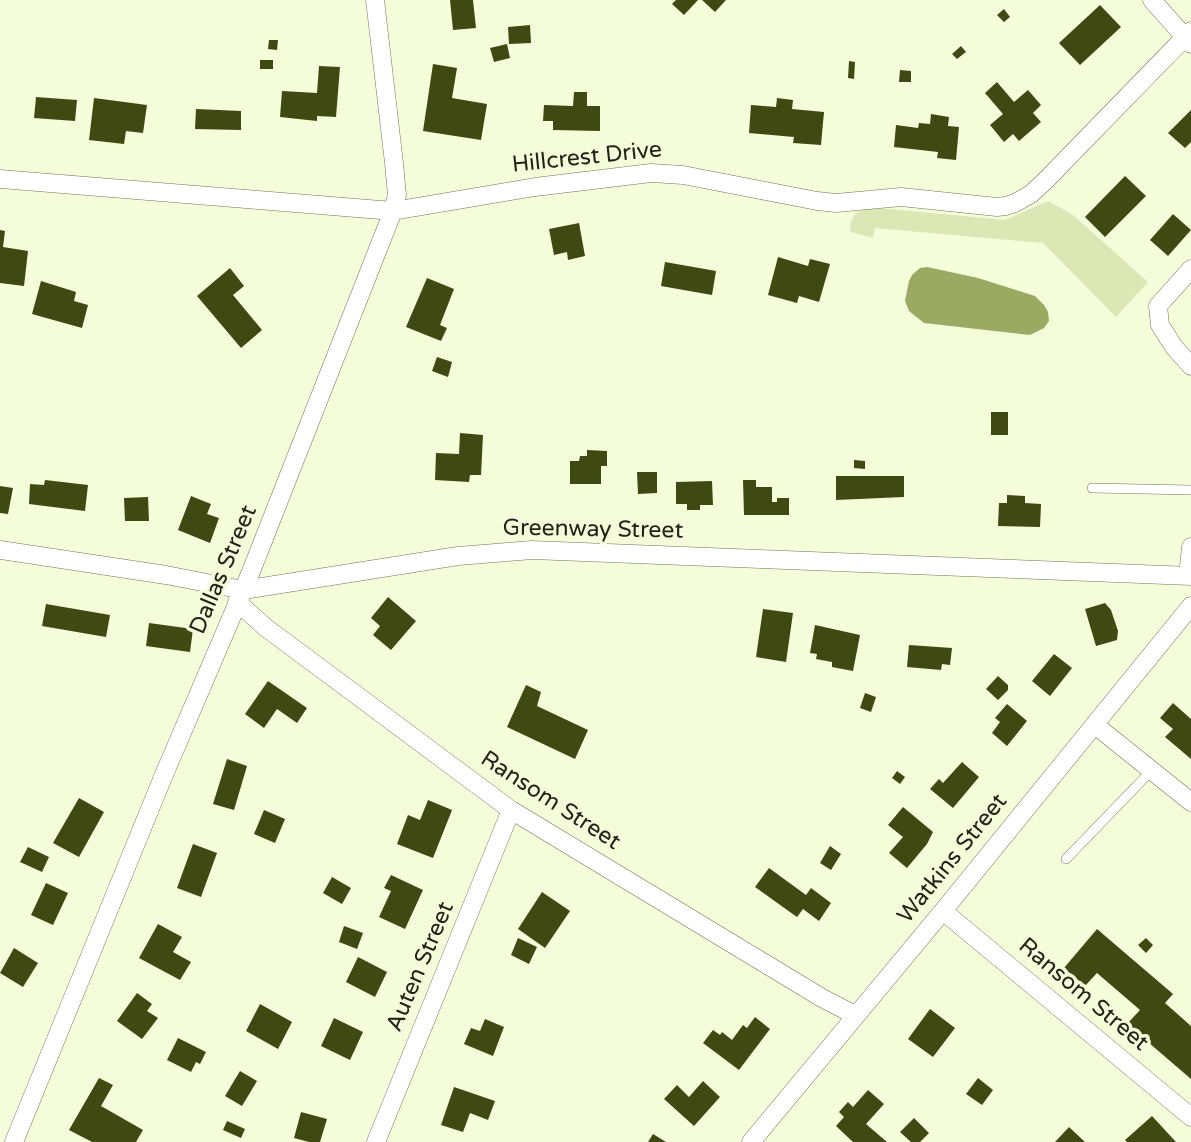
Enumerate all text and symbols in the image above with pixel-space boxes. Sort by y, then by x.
street label: Hillcrest Drive [511,136,663,180]
street label: Dallas Street [185,502,263,638]
street label: Greenway Street [502,515,684,545]
street label: Ransom Street [475,746,625,856]
street label: Watkins Street [892,789,1014,929]
street label: Auten Street [381,898,461,1036]
street label: Ransom Street [1012,933,1154,1057]

